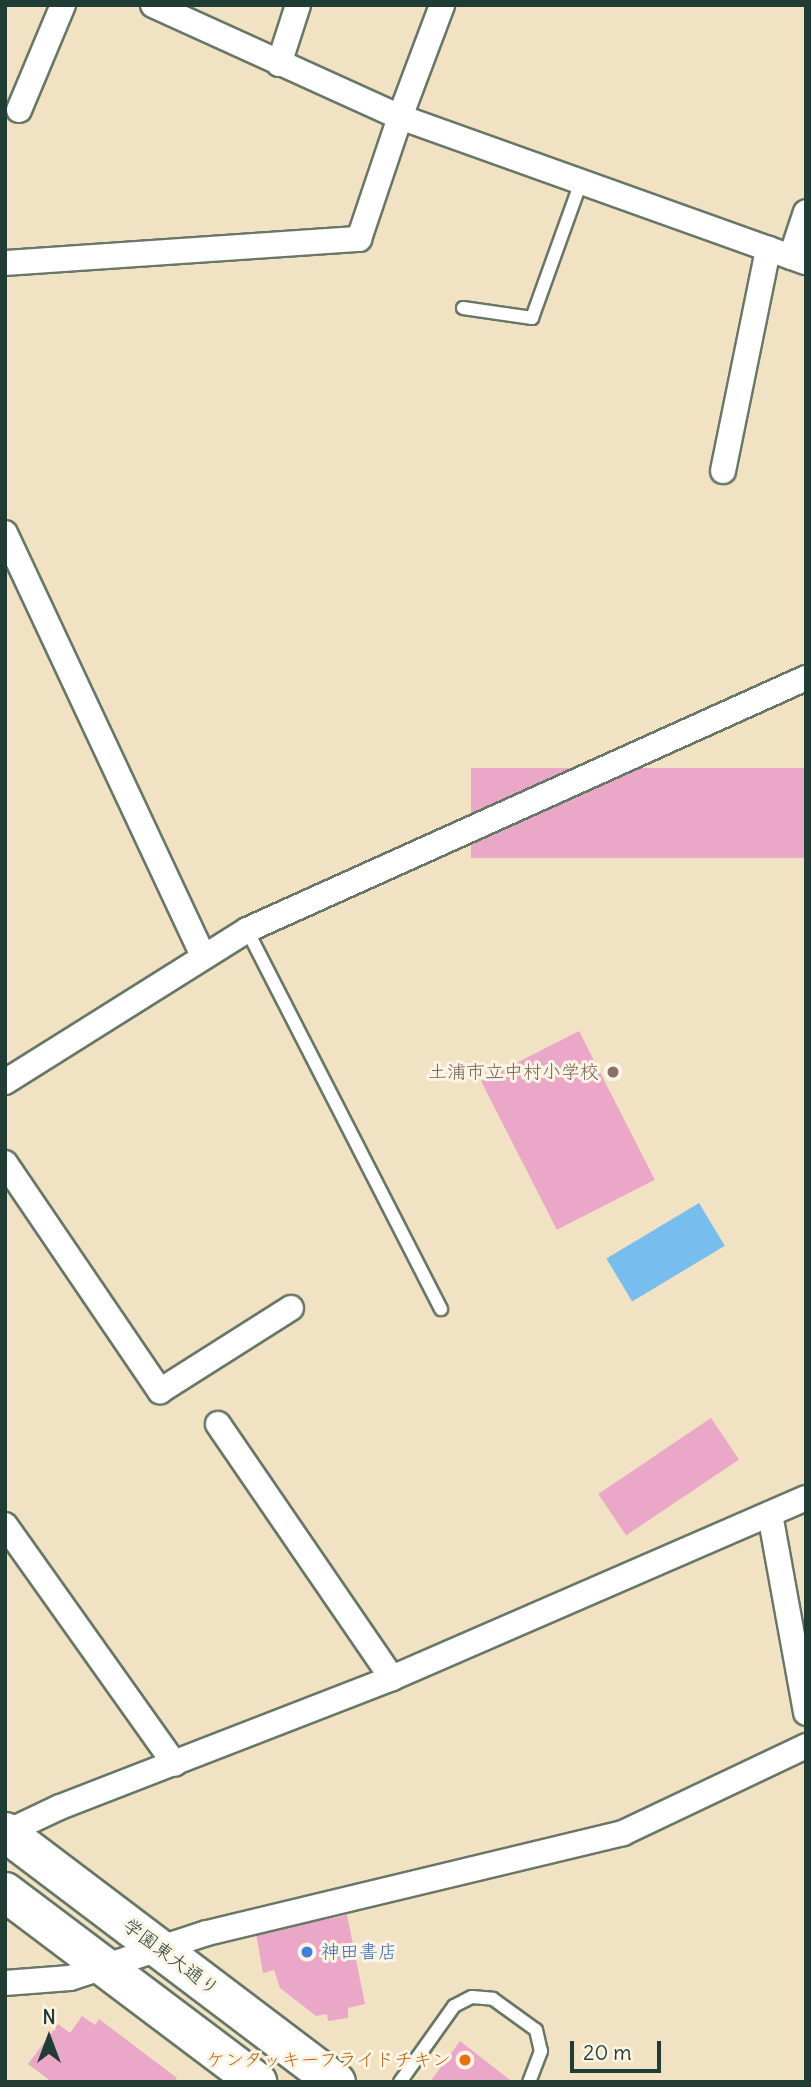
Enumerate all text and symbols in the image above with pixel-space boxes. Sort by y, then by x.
place label: 土浦市立中村小学校 [428,1061,599,1083]
marker: 土浦市立中村小学校 [605,1064,621,1080]
street label: 学園東大通り [119,1914,223,2000]
place label: 神田書店 [321,1941,397,1963]
marker: 神田書店 [299,1944,315,1960]
north arrow [14,2003,84,2073]
text: N [42,2005,56,2029]
scale bar [573,2028,664,2072]
text: 20 m [583,2039,632,2066]
place label: ケンタッキーフライドチキン [204,2049,451,2071]
marker: ケンタッキーフライドチキン [457,2052,473,2068]

